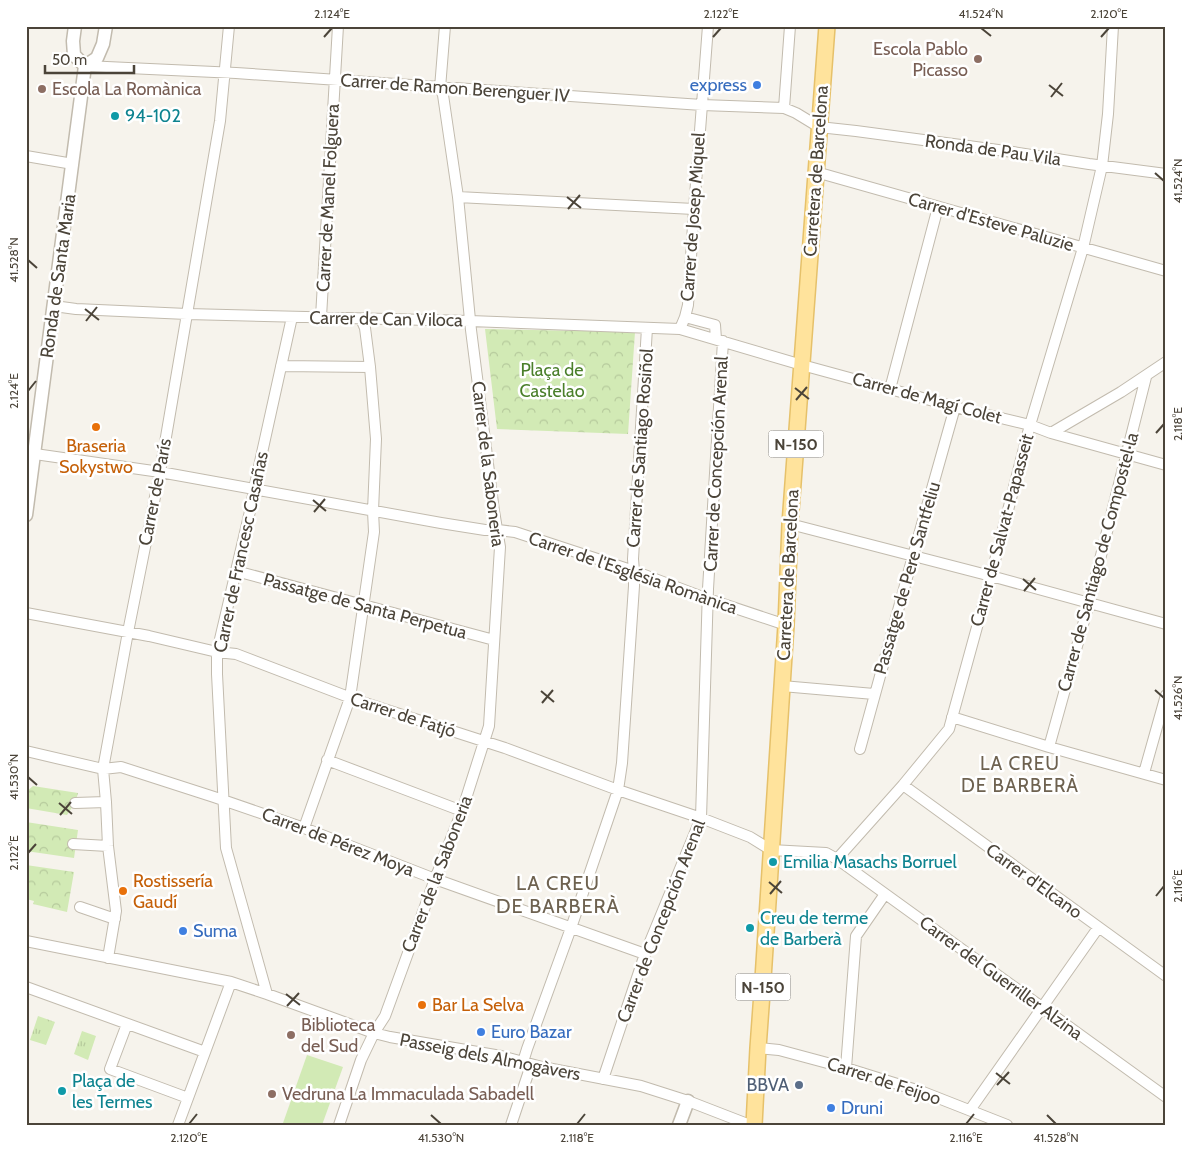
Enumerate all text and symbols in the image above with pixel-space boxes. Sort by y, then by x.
text: 2.124°E [314,6,350,21]
text: 2.122°E [703,6,739,21]
text: 41.524°N [959,6,1003,21]
text: 2.120°E [1090,6,1128,21]
place label: Escola Pablo Picasso [873,38,968,81]
scale bar [45,42,134,74]
text: 50 m [52,51,87,69]
marker: Escola Pablo Picasso [972,53,984,65]
street label: Carrer de Ramon Berenguer IV [340,69,570,107]
place label: express [690,74,747,96]
place label: Escola La Romànica [52,78,202,100]
marker: express [751,79,763,91]
marker: Escola La Romànica [36,83,48,95]
street label: Carretera de Barcelona [799,84,833,257]
street label: Carrer de Manel Folguera [312,103,344,293]
place label: 94-102 [125,105,181,127]
marker: 94-102 [109,110,121,122]
street label: Ronda de Pau Vila [924,130,1063,170]
street label: Carrer de Josep Miquel [676,131,710,302]
text: 41.524°N [1170,159,1185,203]
street label: Carrer d'Esteve Paluzie [906,188,1076,256]
street label: Ronda de Santa Maria [36,192,80,359]
text: 41.528°N [6,237,21,283]
street label: Carrer de Can Viloca [309,307,463,331]
street label: Carrer de Santiago Rosiñol [622,347,658,548]
street label: Carrer de Concepción Arenal [699,355,733,572]
park label: Plaça de Castelao [519,359,585,402]
street label: Carrer de Magí Colet [850,368,1004,428]
text: 2.124°E [6,373,21,409]
street label: Carrer de la Saboneria [467,380,509,548]
text: 2.118°E [1170,407,1185,441]
marker: Braseria Sokystwo [90,421,102,433]
road number: N-150 [768,430,824,458]
street label: Carrer de Santiago de Compostel·la [1053,430,1143,694]
street label: Carrer de Salvat-Papasseit [966,431,1038,629]
place label: Braseria Sokystwo [59,435,133,478]
street label: Carrer de París [134,437,176,547]
street label: Carrer de Francesc Casañas [209,450,273,654]
street label: Passatge de Pere Santfeliu [869,479,945,677]
street label: Carretera de Barcelona [773,488,803,661]
street label: Carrer de l'Església Romànica [526,527,741,619]
street label: Passatge de Santa Perpetua [261,568,470,644]
text: 41.526°N [1170,676,1185,720]
street label: Carrer de Fatjó [347,688,459,742]
district label: LA CREU DE BARBERÀ [961,752,1079,797]
text: 41.530°N [6,754,21,800]
street label: Carrer de la Saboneria [397,792,477,956]
street label: Carrer de Pérez Moya [259,803,418,881]
street label: Carrer de Concepción Arenal [612,816,710,1026]
text: 2.122°E [6,835,21,871]
street label: Carrer d'Elcano [981,839,1087,923]
place label: Emilia Masachs Borruel [783,851,958,873]
marker: Emilia Masachs Borruel [767,856,779,868]
text: 2.116°E [1170,869,1185,903]
place label: Rostissería Gaudí [133,870,213,913]
district label: LA CREU DE BARBERÀ [496,871,620,918]
marker: Rostissería Gaudí [117,885,129,897]
place label: Creu de terme de Barberà [760,907,868,950]
street label: Carrer del Guerriller Alzina [915,911,1087,1045]
place label: Suma [193,920,238,942]
marker: Creu de terme de Barberà [744,922,756,934]
marker: Suma [177,925,189,937]
road number: N-150 [736,974,790,1000]
place label: Bar La Selva [432,994,524,1016]
marker: Bar La Selva [416,999,428,1011]
place label: Biblioteca del Sud [301,1014,376,1057]
place label: Euro Bazar [491,1021,572,1043]
marker: Euro Bazar [475,1026,487,1038]
marker: Biblioteca del Sud [285,1029,297,1041]
street label: Passeig dels Almogàvers [398,1029,582,1085]
street label: Carrer de Feijoo [824,1052,944,1110]
place label: Plaça de les Termes [72,1070,152,1113]
place label: BBVA [747,1074,789,1096]
marker: BBVA [793,1079,805,1091]
place label: Vedruna La Immaculada Sabadell [282,1083,535,1105]
marker: Plaça de les Termes [56,1085,68,1097]
marker: Vedruna La Immaculada Sabadell [266,1088,278,1100]
place label: Druni [841,1097,883,1119]
marker: Druni [825,1102,837,1114]
text: 2.120°E [170,1130,208,1145]
text: 41.530°N [418,1130,464,1145]
text: 2.118°E [560,1130,594,1145]
text: 2.116°E [949,1130,983,1145]
text: 41.528°N [1033,1130,1079,1145]

